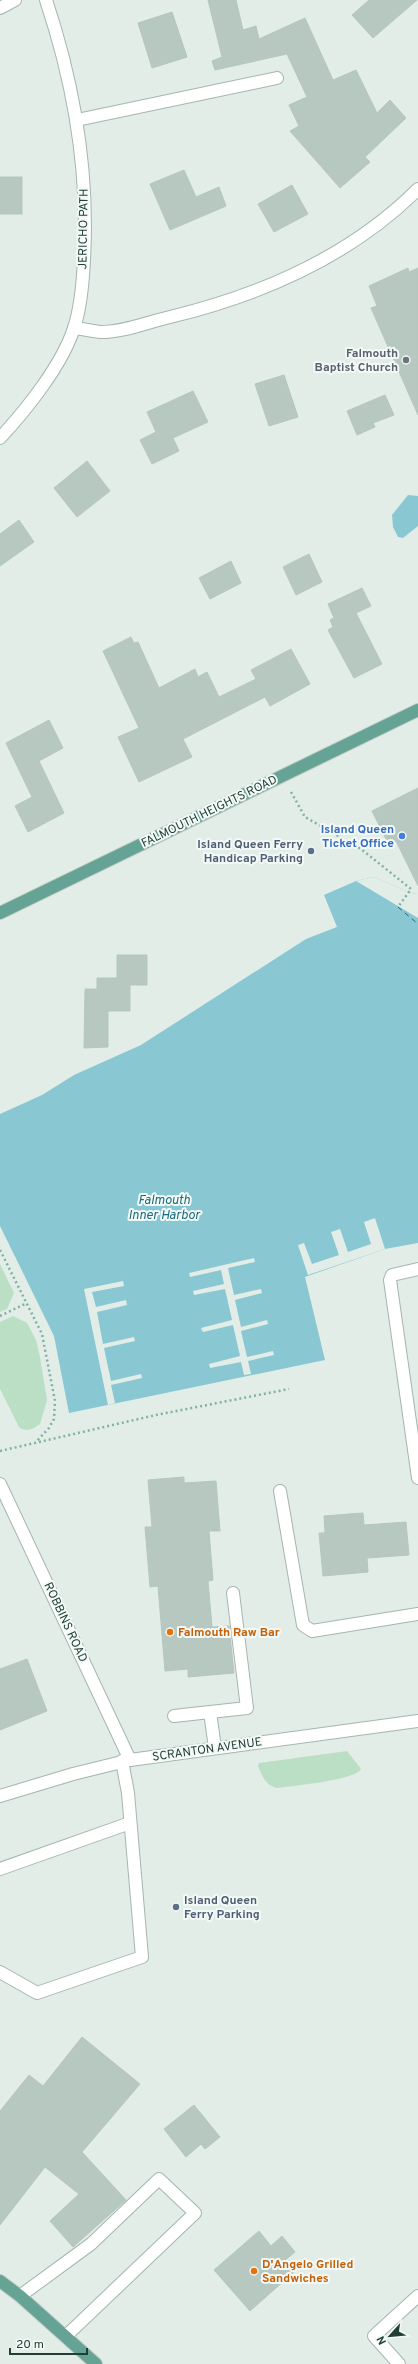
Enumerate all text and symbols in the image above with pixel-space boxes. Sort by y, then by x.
street label: JERICHO PATH [75,188,93,270]
place label: Falmouth Baptist Church [315,346,398,376]
marker: Falmouth Baptist Church [401,355,411,365]
street label: FALMOUTH HEIGHTS ROAD [139,772,280,852]
place label: Island Queen Ticket Office [321,822,394,852]
marker: Island Queen Ticket Office [397,831,407,841]
place label: Island Queen Ferry Handicap Parking [197,837,303,867]
marker: Island Queen Ferry Handicap Parking [306,846,316,856]
water label: Falmouth Inner Harbor [128,1193,201,1224]
street label: ROBBINS ROAD [40,1580,91,1665]
place label: Falmouth Raw Bar [178,1625,280,1641]
marker: Falmouth Raw Bar [165,1627,175,1637]
street label: SCRANTON AVENUE [151,1734,263,1766]
place label: Island Queen Ferry Parking [184,1893,260,1923]
marker: Island Queen Ferry Parking [171,1902,181,1912]
place label: D'Angelo Grilled Sandwiches [262,2257,353,2287]
marker: D'Angelo Grilled Sandwiches [249,2266,259,2276]
north arrow [370,2316,410,2356]
scale bar [10,2330,87,2356]
text: N [374,2333,390,2347]
text: 20 m [16,2337,44,2353]

